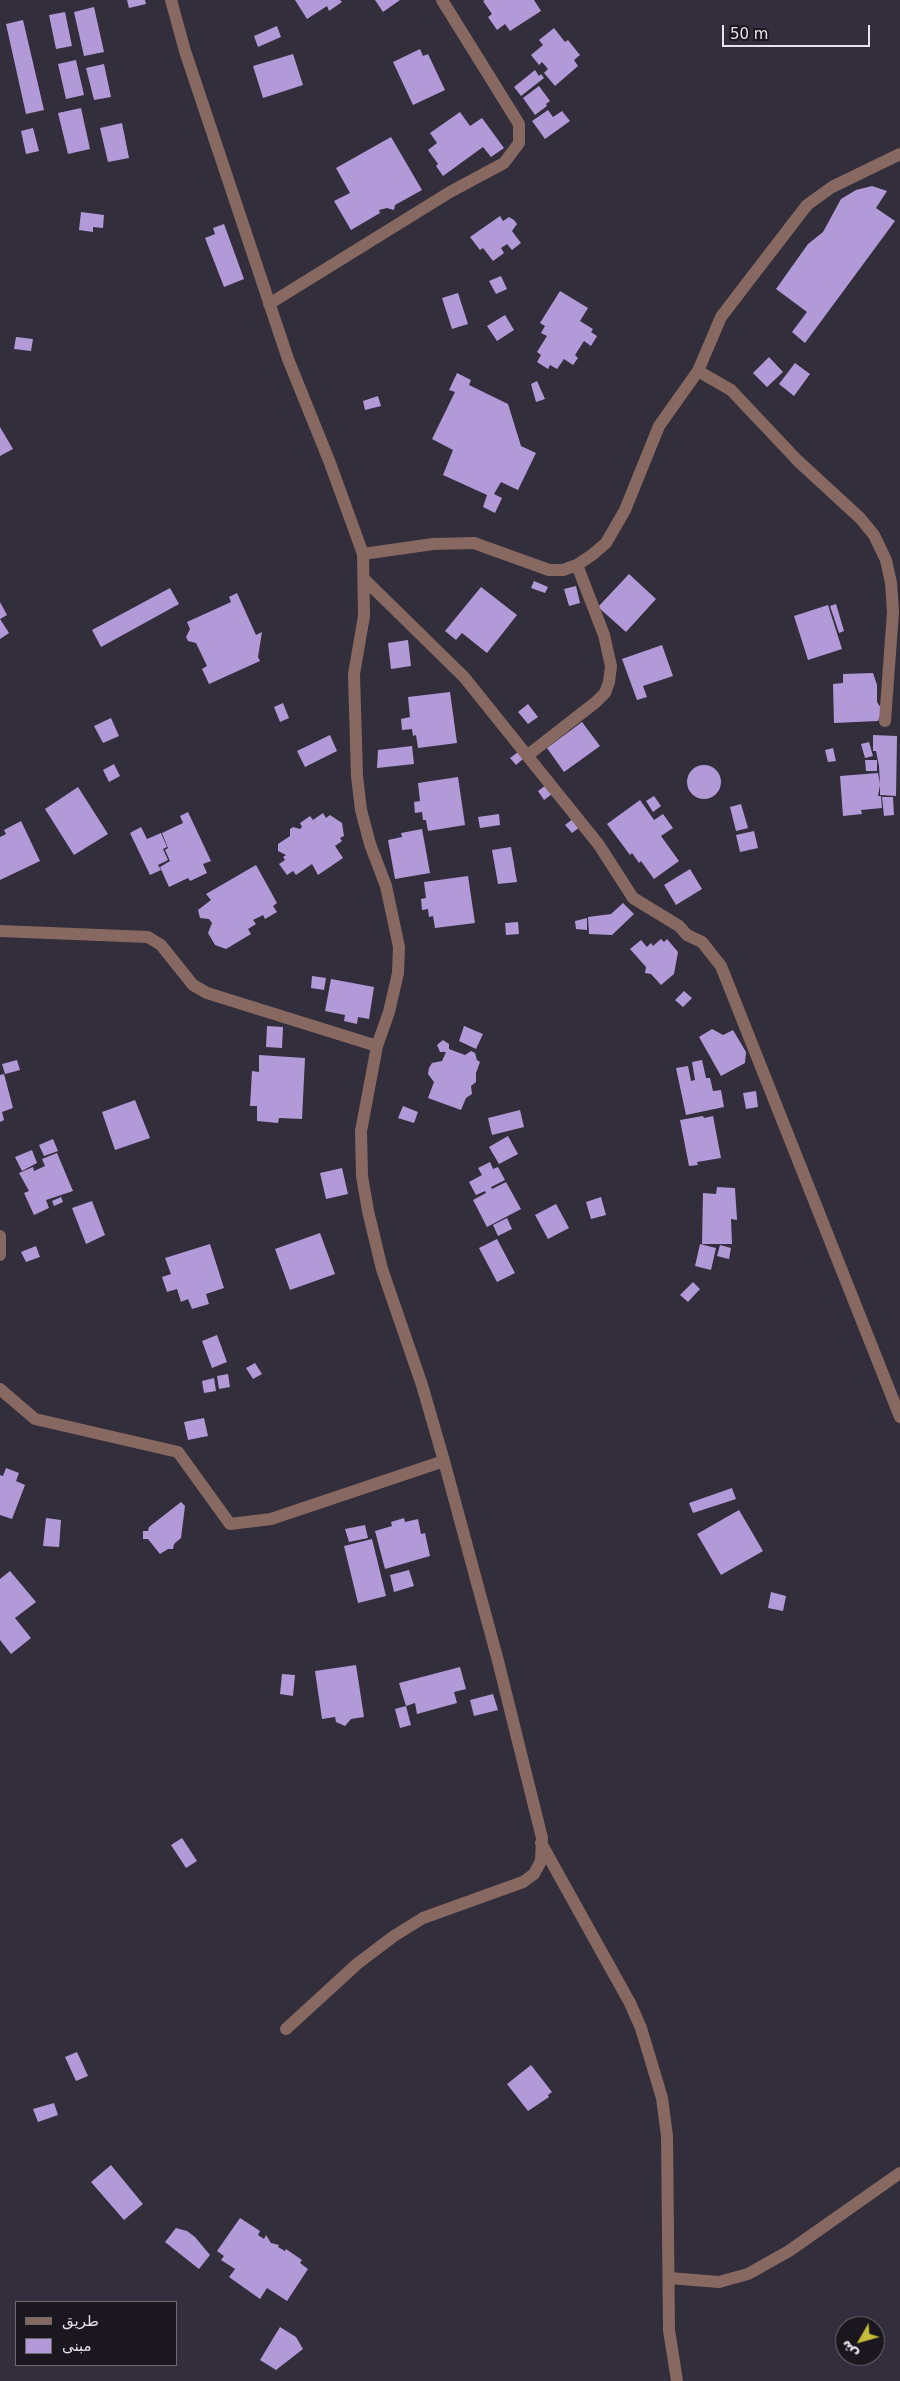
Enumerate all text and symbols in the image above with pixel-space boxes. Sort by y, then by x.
scale bar [725,15,872,47]
text: 50 m [730,25,768,43]
legend [15,2301,178,2366]
text: طريق [62,2312,99,2330]
north arrow [835,2316,885,2366]
text: مبنى [62,2337,92,2355]
text: ش [837,2337,861,2362]

